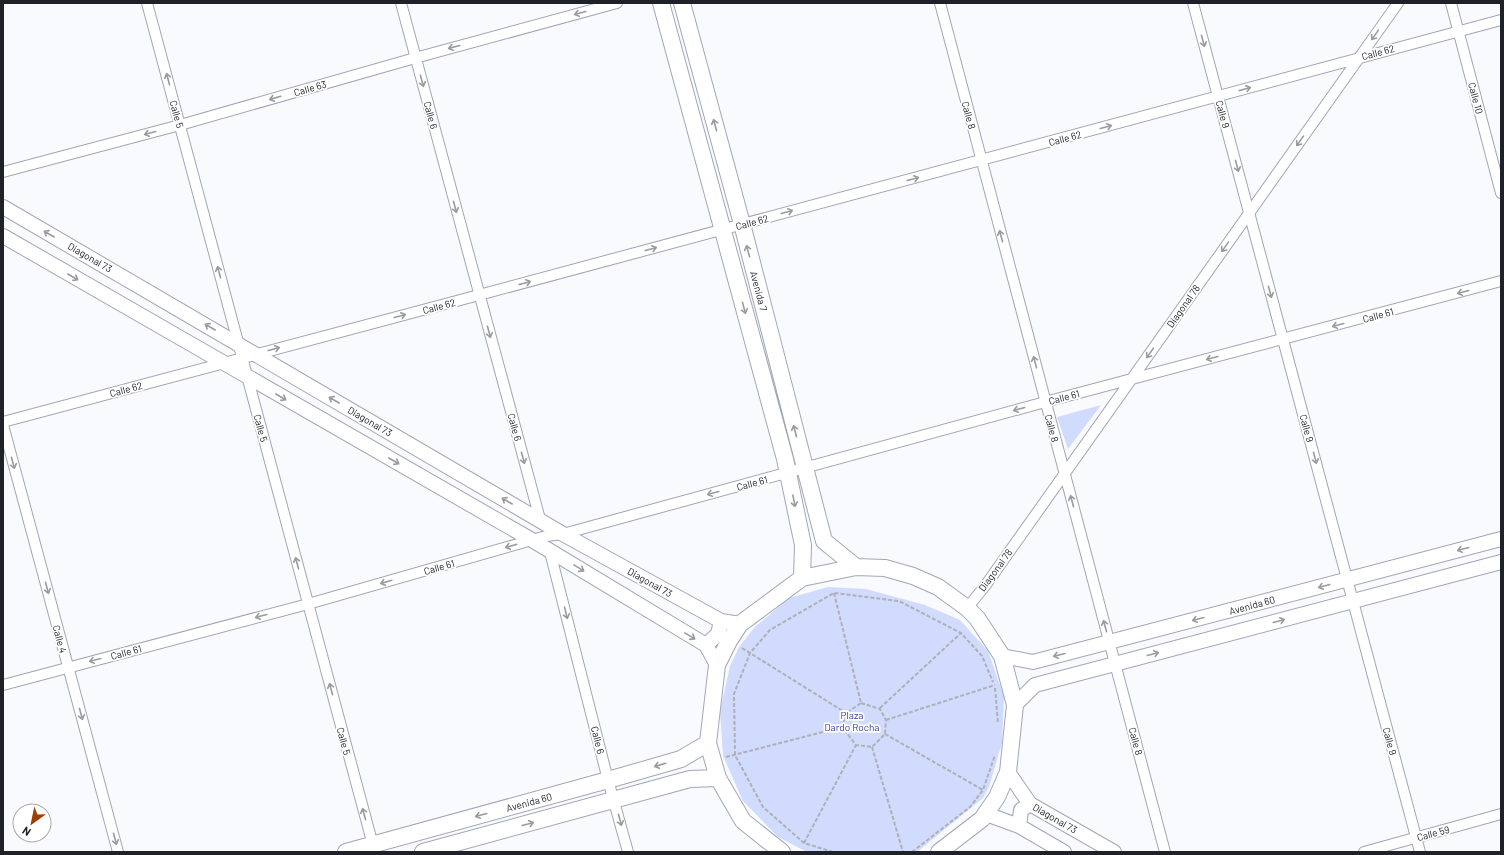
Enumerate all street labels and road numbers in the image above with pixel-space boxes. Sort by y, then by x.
street label: Calle 62 [1360,42,1396,62]
street label: Calle 63 [292,78,328,98]
street label: Calle 10 [1466,81,1486,115]
street label: Calle 5 [168,99,186,129]
street label: Calle 9 [1214,99,1232,129]
street label: Calle 6 [422,100,440,130]
street label: Calle 8 [960,100,978,130]
street label: Calle 62 [1047,128,1083,148]
street label: Calle 62 [734,212,770,232]
street label: Diagonal 73 [66,239,114,275]
street label: Avenida 7 [748,270,770,313]
street label: Diagonal 78 [1164,282,1202,330]
street label: Calle 62 [421,296,457,316]
street label: Calle 61 [1361,305,1395,325]
street label: Calle 62 [108,379,144,399]
street label: Calle 61 [1047,387,1081,407]
street label: Diagonal 73 [346,403,394,439]
street label: Calle 6 [506,412,524,442]
street label: Calle 5 [252,413,270,443]
street label: Calle 8 [1043,413,1061,443]
street label: Calle 9 [1298,413,1316,443]
street label: Calle 61 [735,473,769,493]
street label: Diagonal 78 [976,546,1014,594]
street label: Calle 61 [422,557,456,577]
street label: Diagonal 73 [626,565,674,599]
street label: Avenida 60 [1228,593,1276,617]
street label: Calle 4 [51,624,69,654]
street label: Calle 61 [109,642,143,662]
street label: Calle 6 [589,725,607,755]
street label: Calle 5 [335,726,353,756]
street label: Calle 8 [1127,726,1145,756]
street label: Calle 9 [1381,726,1399,756]
street label: Avenida 60 [505,790,553,814]
street label: Diagonal 73 [1031,800,1079,836]
street label: Calle 59 [1415,823,1451,843]

